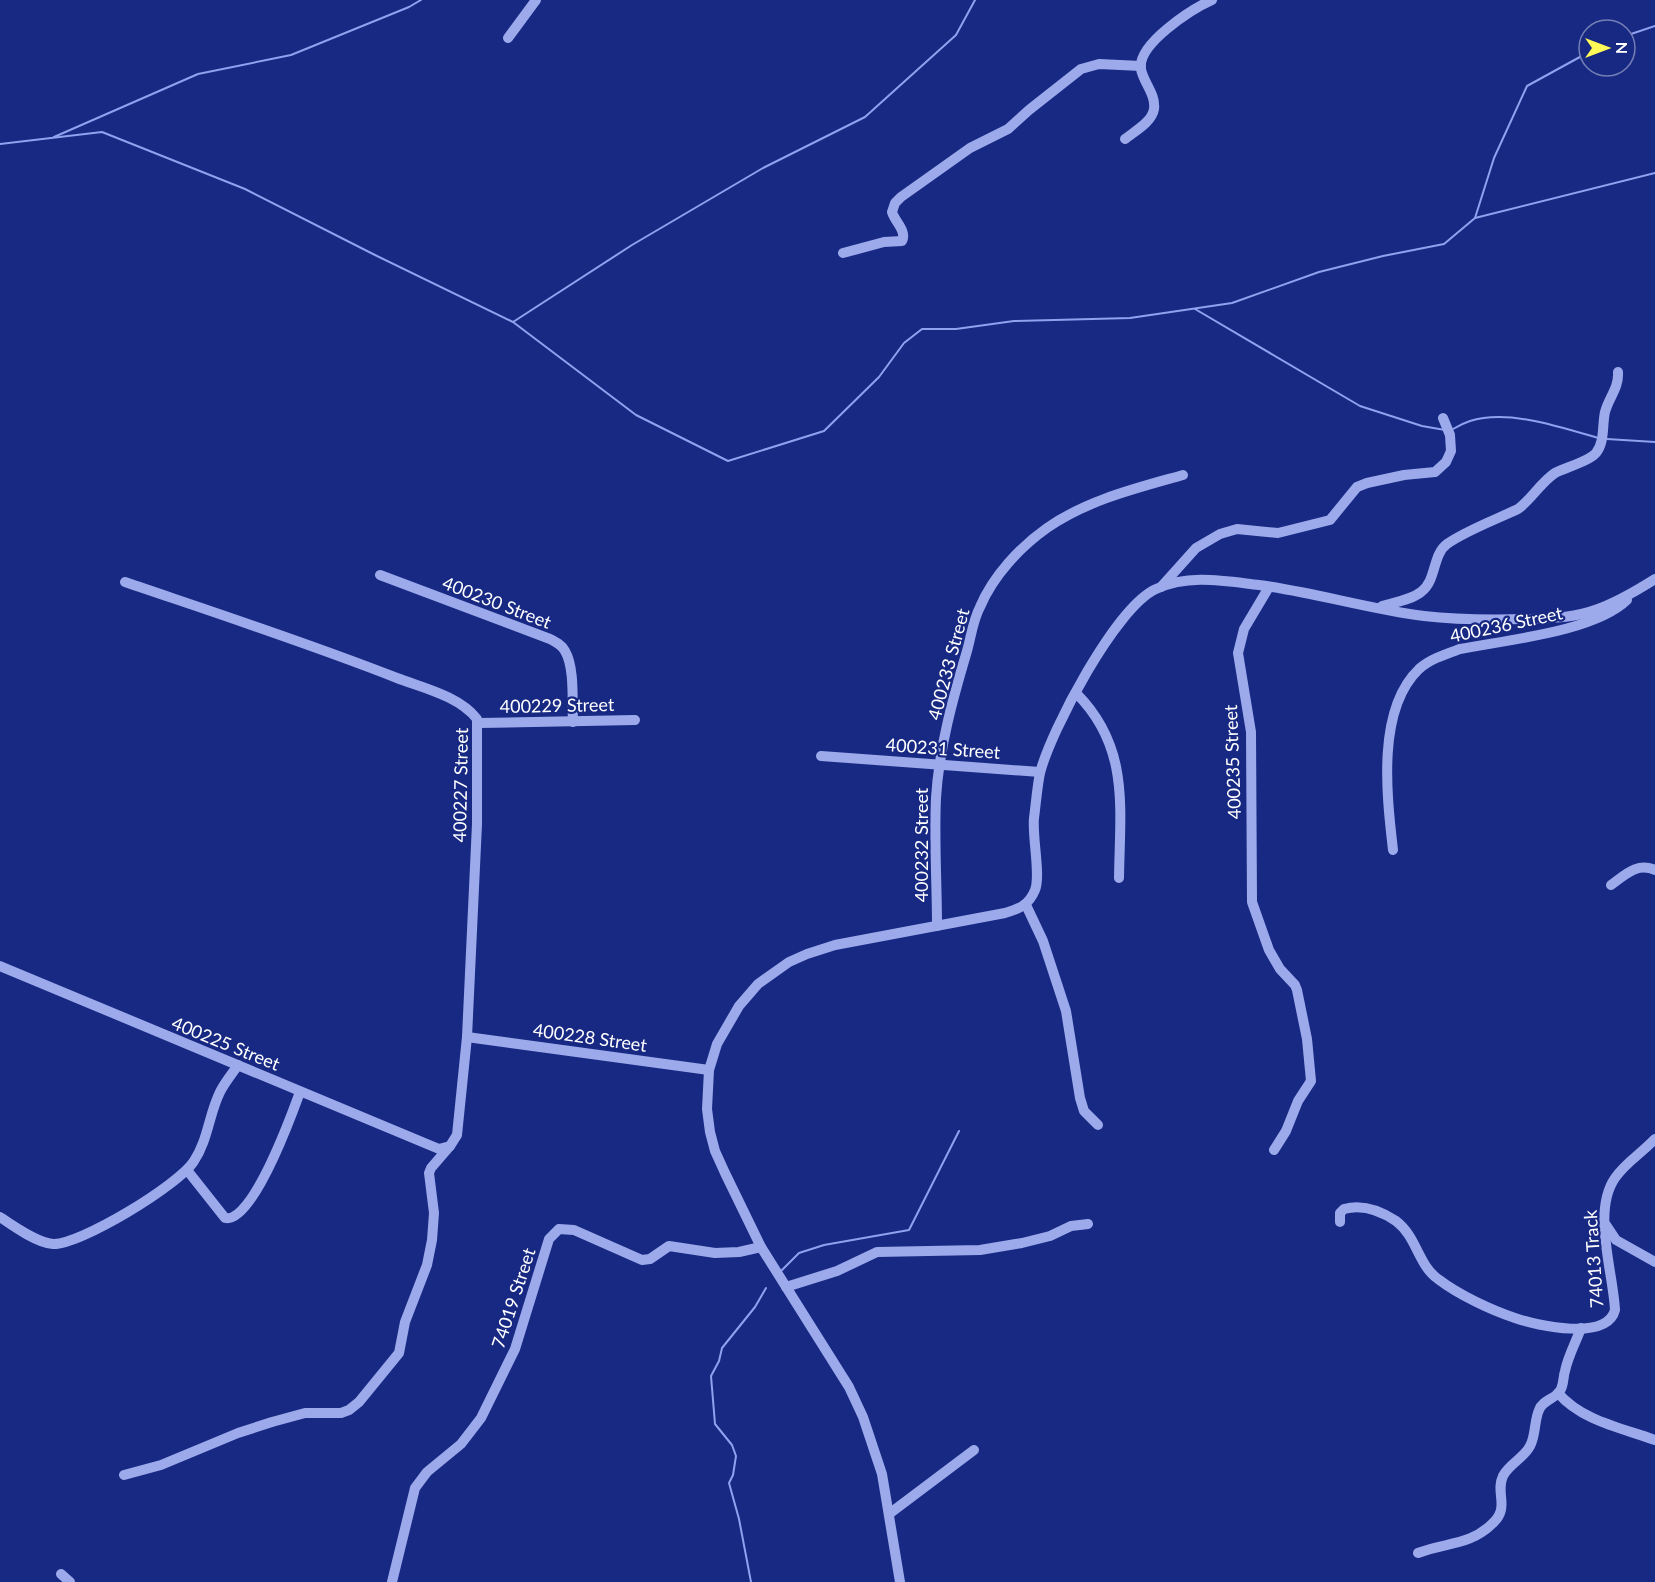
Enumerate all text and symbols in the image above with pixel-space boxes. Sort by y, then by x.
north arrow [1577,18,1637,78]
text: N [1613,42,1632,54]
street label: 400230 Street [440,571,555,633]
street label: 400236 Street [1448,601,1565,647]
street label: 400233 Street [923,605,974,722]
street label: 400229 Street [499,693,615,717]
street label: 400235 Street [1219,704,1245,820]
street label: 400227 Street [448,727,472,843]
street label: 400231 Street [885,733,1001,763]
street label: 400232 Street [910,787,932,902]
street label: 400225 Street [169,1011,284,1075]
street label: 400228 Street [532,1018,649,1056]
street label: 74013 Track [1579,1208,1607,1309]
street label: 74019 Street [486,1245,540,1351]

